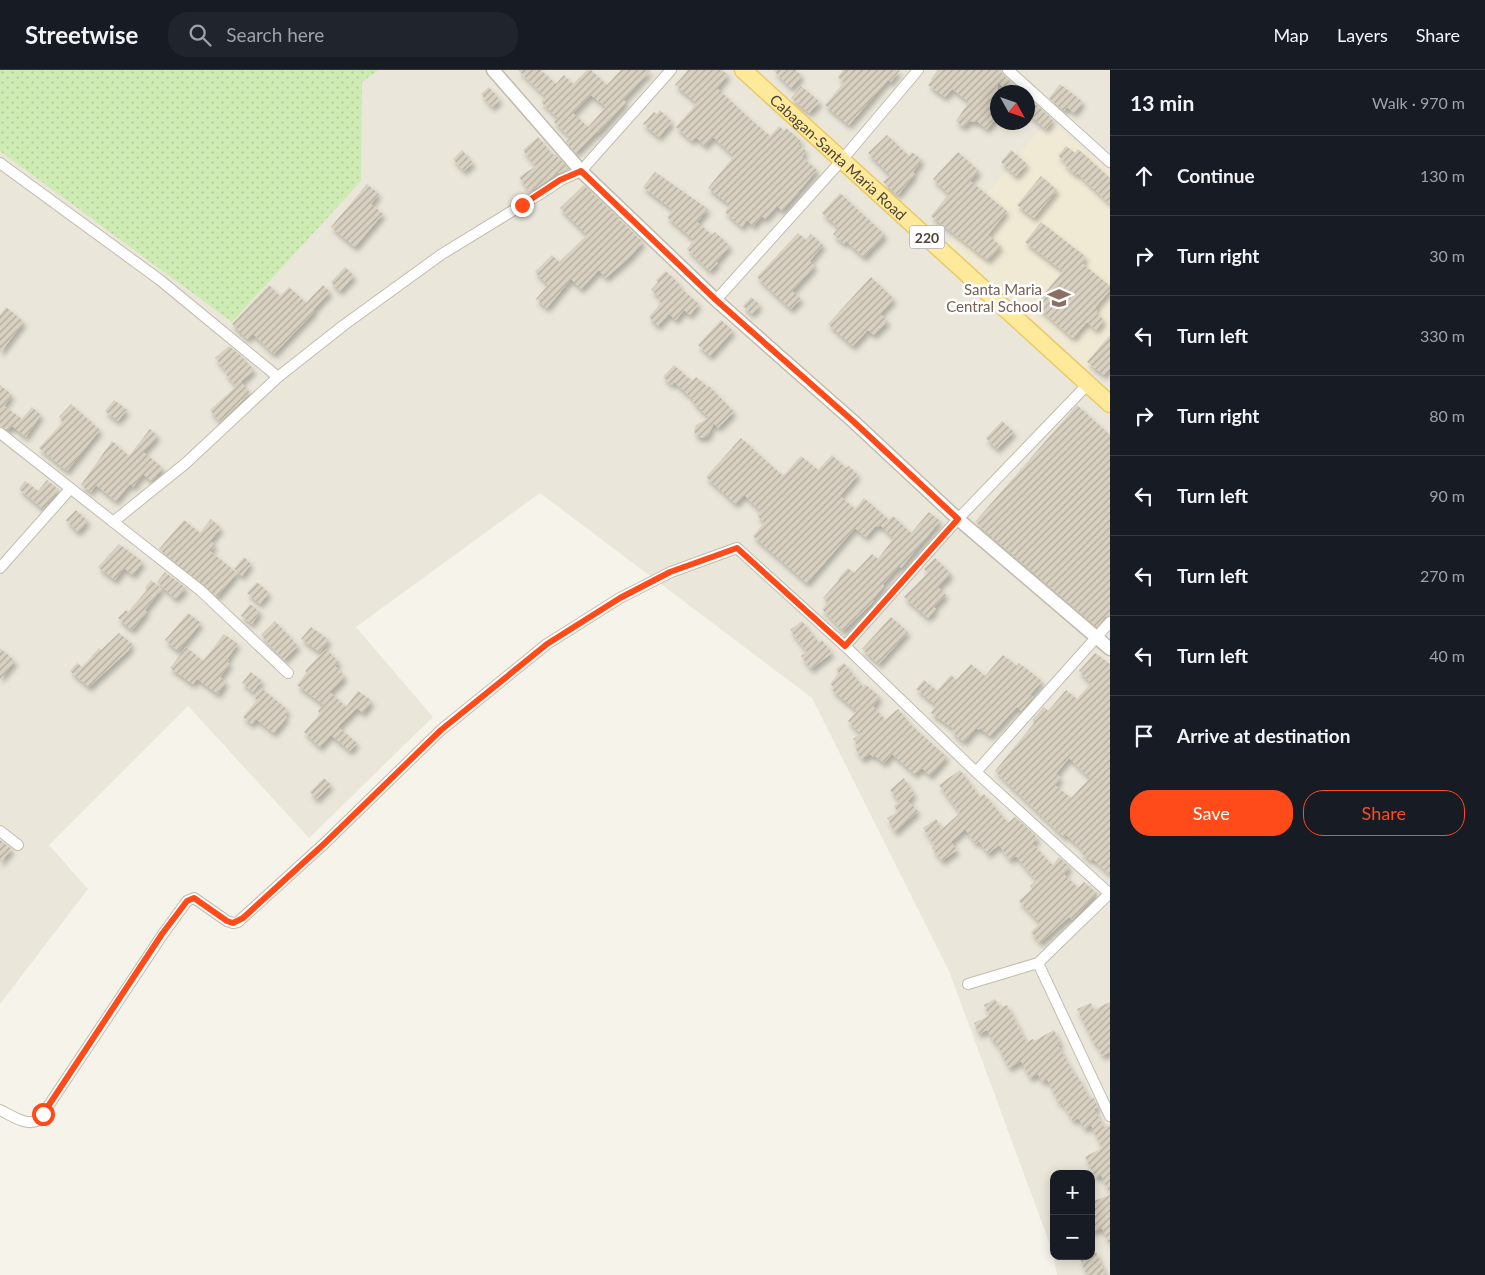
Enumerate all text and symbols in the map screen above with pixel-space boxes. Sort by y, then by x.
search box [168,12,518,57]
text: Streetwise [25,20,138,49]
icon: search [186,21,214,49]
text: Search here [226,23,324,46]
text: Map [1273,24,1309,46]
text: Layers [1337,24,1388,46]
text: Share [1416,24,1460,46]
north arrow [990,85,1035,130]
street label: Cabagan-Santa Maria Road [767,90,910,223]
text: 13 min [1130,90,1194,115]
text: Walk · 970 m [1372,93,1465,112]
icon: ahead [1130,162,1158,190]
text: Continue [1177,164,1255,187]
text: 130 m [1420,166,1465,185]
route end [511,194,534,217]
road number: 220 [910,226,944,248]
icon: right [1130,242,1158,270]
text: Turn right [1177,244,1259,267]
text: 30 m [1429,246,1465,265]
place label: Santa Maria Central School [946,280,1042,315]
school or university icon: Santa Maria Central School [1046,285,1072,311]
icon: left [1130,322,1158,350]
text: Turn left [1177,324,1248,347]
text: 330 m [1420,326,1465,345]
icon: right [1130,402,1158,430]
text: Turn right [1177,404,1259,427]
text: 80 m [1429,406,1465,425]
icon: left [1130,482,1158,510]
text: Turn left [1177,484,1248,507]
text: 90 m [1429,486,1465,505]
icon: left [1130,562,1158,590]
text: Turn left [1177,564,1248,587]
text: 270 m [1420,566,1465,585]
icon: left [1130,642,1158,670]
text: Turn left [1177,644,1248,667]
text: 40 m [1429,646,1465,665]
icon: arrive [1130,722,1158,750]
text: Arrive at destination [1177,724,1350,747]
button: Save [1130,790,1293,836]
button: Share [1303,790,1465,836]
route start [32,1103,55,1126]
map controls [1050,1170,1095,1260]
button: + [1050,1170,1095,1215]
button: − [1050,1215,1095,1260]

